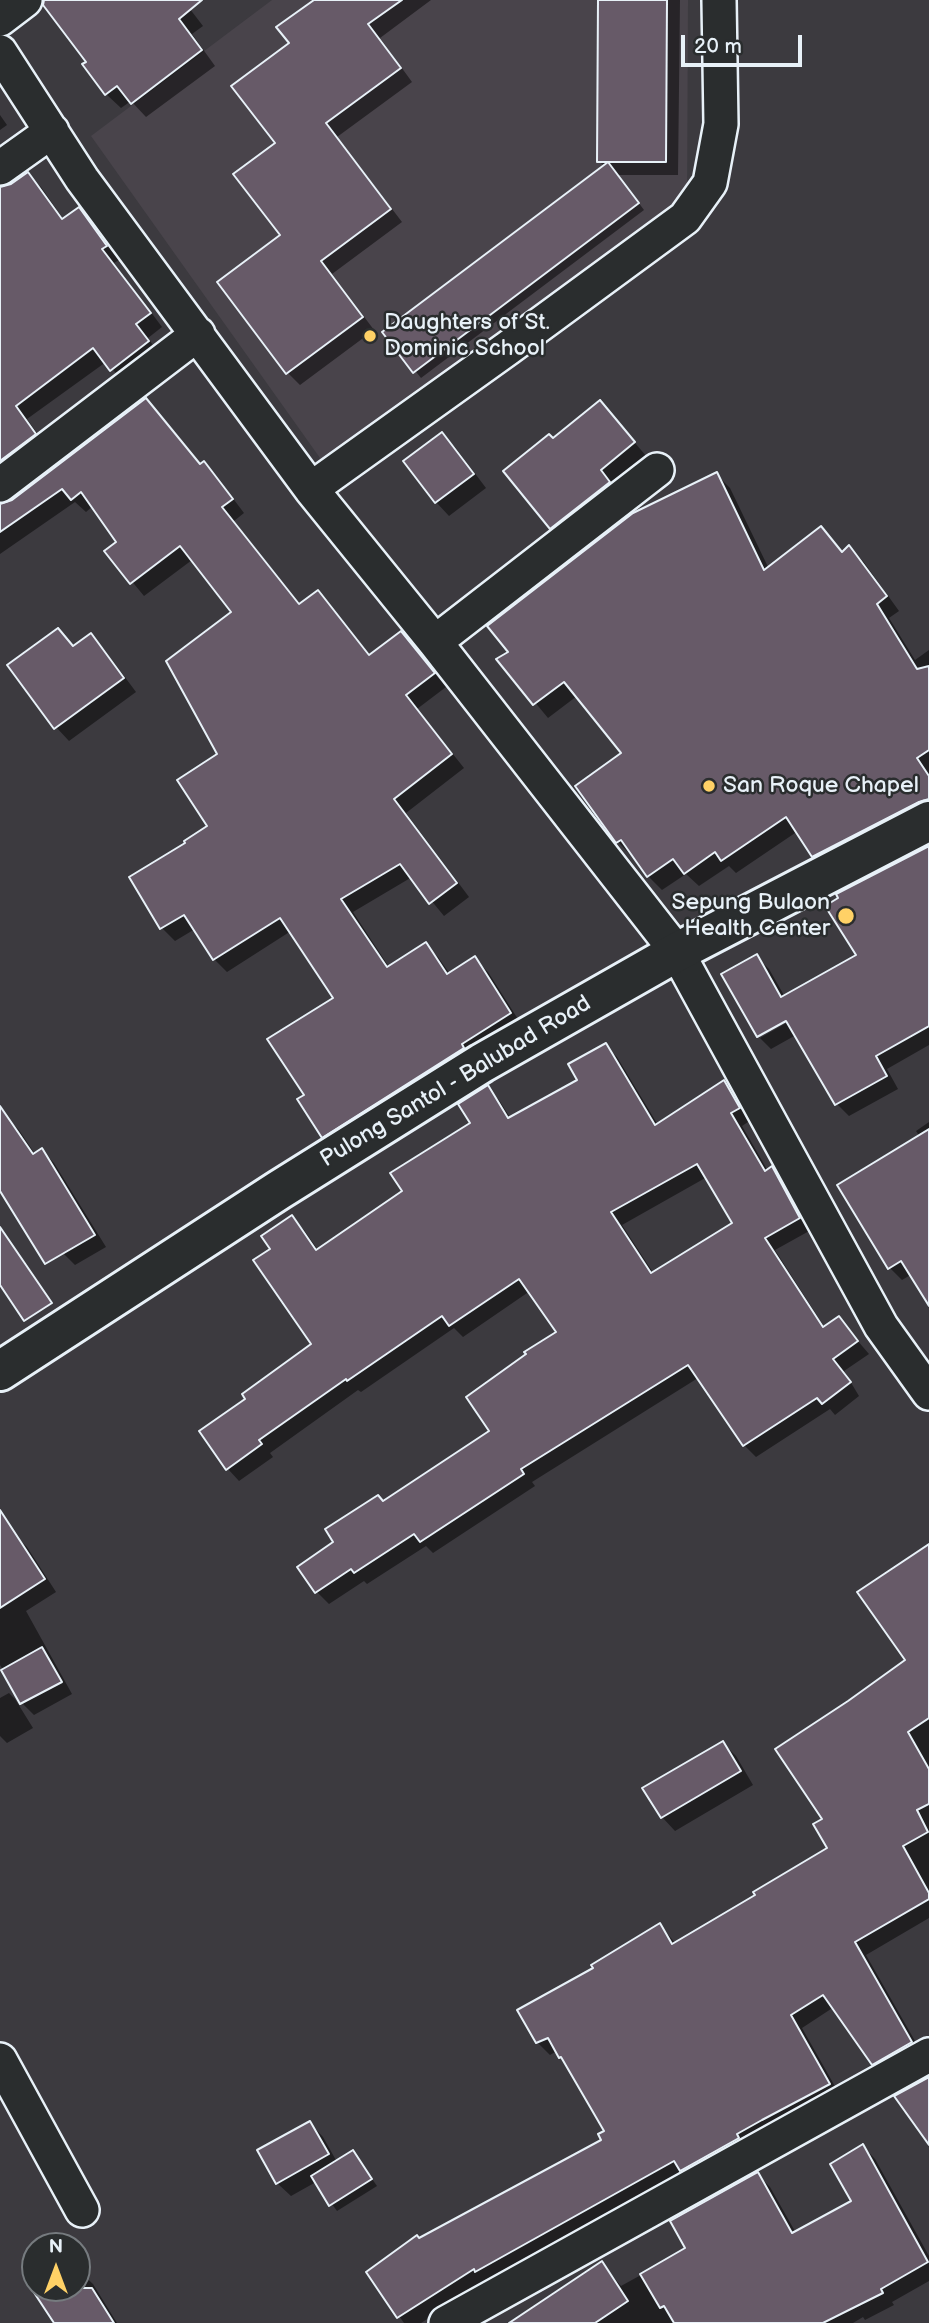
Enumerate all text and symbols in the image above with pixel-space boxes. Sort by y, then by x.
scale bar [684,21,805,65]
text: 20 m [694,34,742,59]
place label: Daughters of St. Dominic School [384,309,550,363]
marker: Daughters of St. Dominic School [362,328,378,344]
place label: San Roque Chapel [723,772,919,800]
marker: San Roque Chapel [701,778,717,794]
place label: Sepung Bulaon Health Center [671,889,830,943]
marker: Sepung Bulaon Health Center [836,906,856,926]
street label: Pulong Santol - Balubad Road [316,990,596,1174]
north arrow [21,2232,91,2302]
text: N [49,2236,63,2259]

